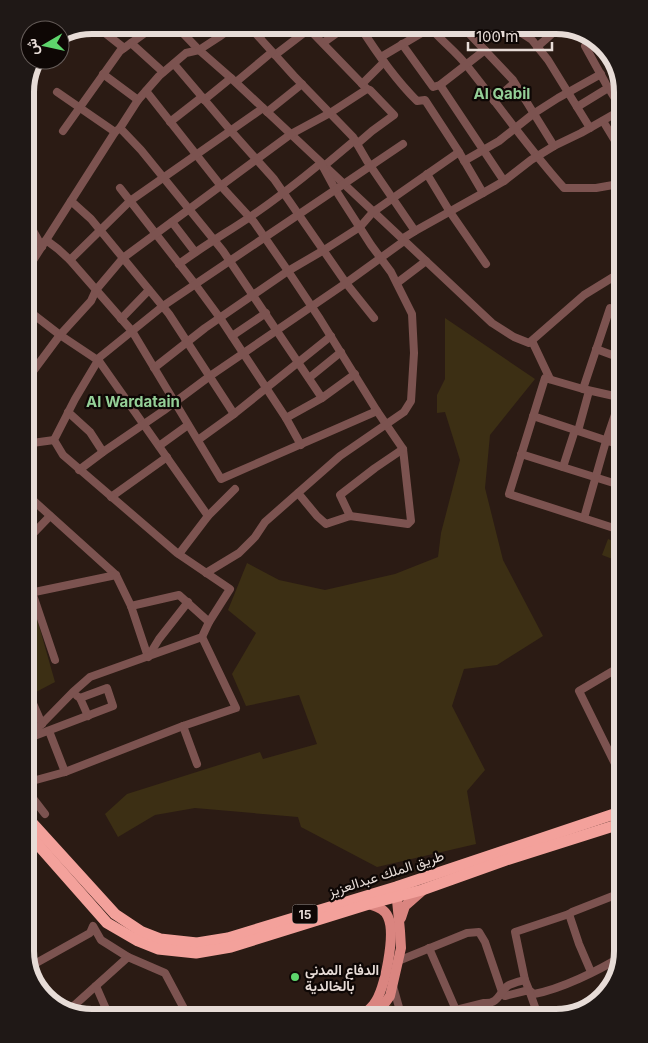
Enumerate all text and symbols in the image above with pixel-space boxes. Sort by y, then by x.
north arrow [20,20,70,70]
scale bar [468,20,552,52]
text: 100 m [476,27,518,46]
text: ش [22,37,42,57]
district label: Al Qabil [474,84,530,103]
district label: Al Wardatain [86,392,180,411]
street label: طريق الملك عبدالعزيز [325,846,446,901]
road number: 15 [292,904,318,924]
place label: الدفاع المدني بالخالدية [305,961,379,995]
marker: الدفاع المدني بالخالدية [289,971,301,983]

